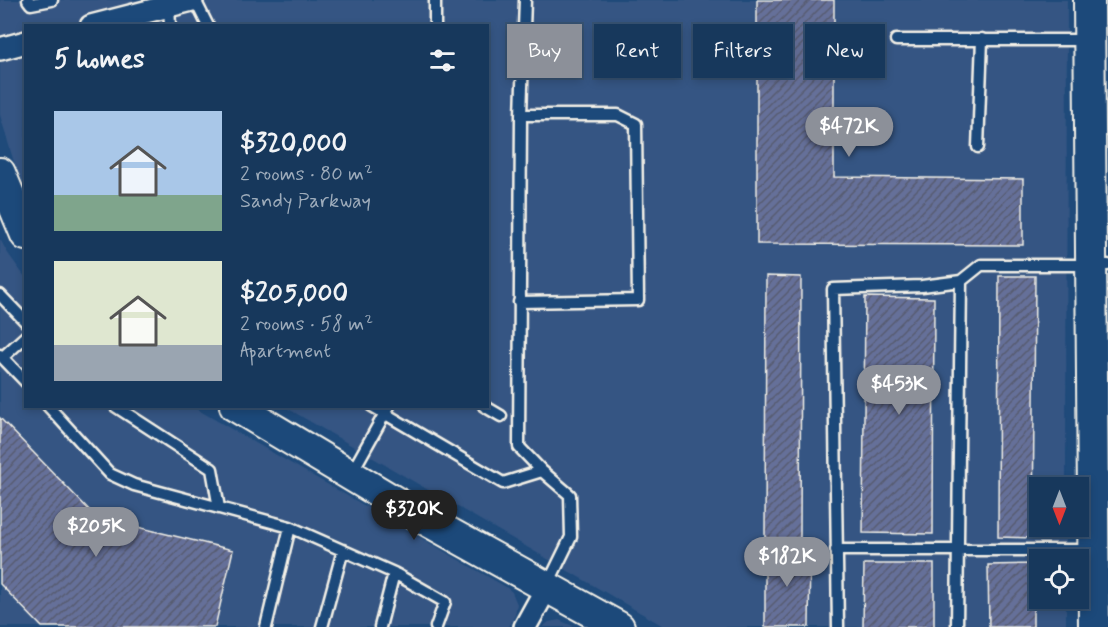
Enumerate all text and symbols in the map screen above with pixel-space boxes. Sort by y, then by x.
chip: Buy [507,24,582,78]
chip: Rent [594,24,681,78]
chip: Filters [693,24,793,78]
chip: New [805,24,885,78]
text: 5 homes [54,43,145,77]
icon: filters [426,44,459,77]
pin: $472K [807,107,891,158]
text: $472K [819,113,879,140]
text: $320,000 [240,127,347,161]
icon: home [102,135,174,207]
text: 2 rooms · 80 m² [240,161,373,188]
text: Sandy Parkway [240,188,371,215]
text: $205,000 [240,277,348,311]
icon: home [102,285,174,357]
text: 2 rooms · 58 m² [240,311,373,338]
text: Apartment [240,338,331,365]
pin: $453K [857,365,941,416]
text: $453K [871,371,927,398]
north arrow [1029,477,1089,537]
map controls [1029,477,1089,609]
pin: $320K [372,490,456,541]
text: $320K [385,496,443,523]
pin: $205K [54,507,138,558]
text: $205K [67,513,125,540]
pin: $182K [745,537,829,588]
text: $182K [758,543,816,570]
button: locate [1029,549,1089,609]

